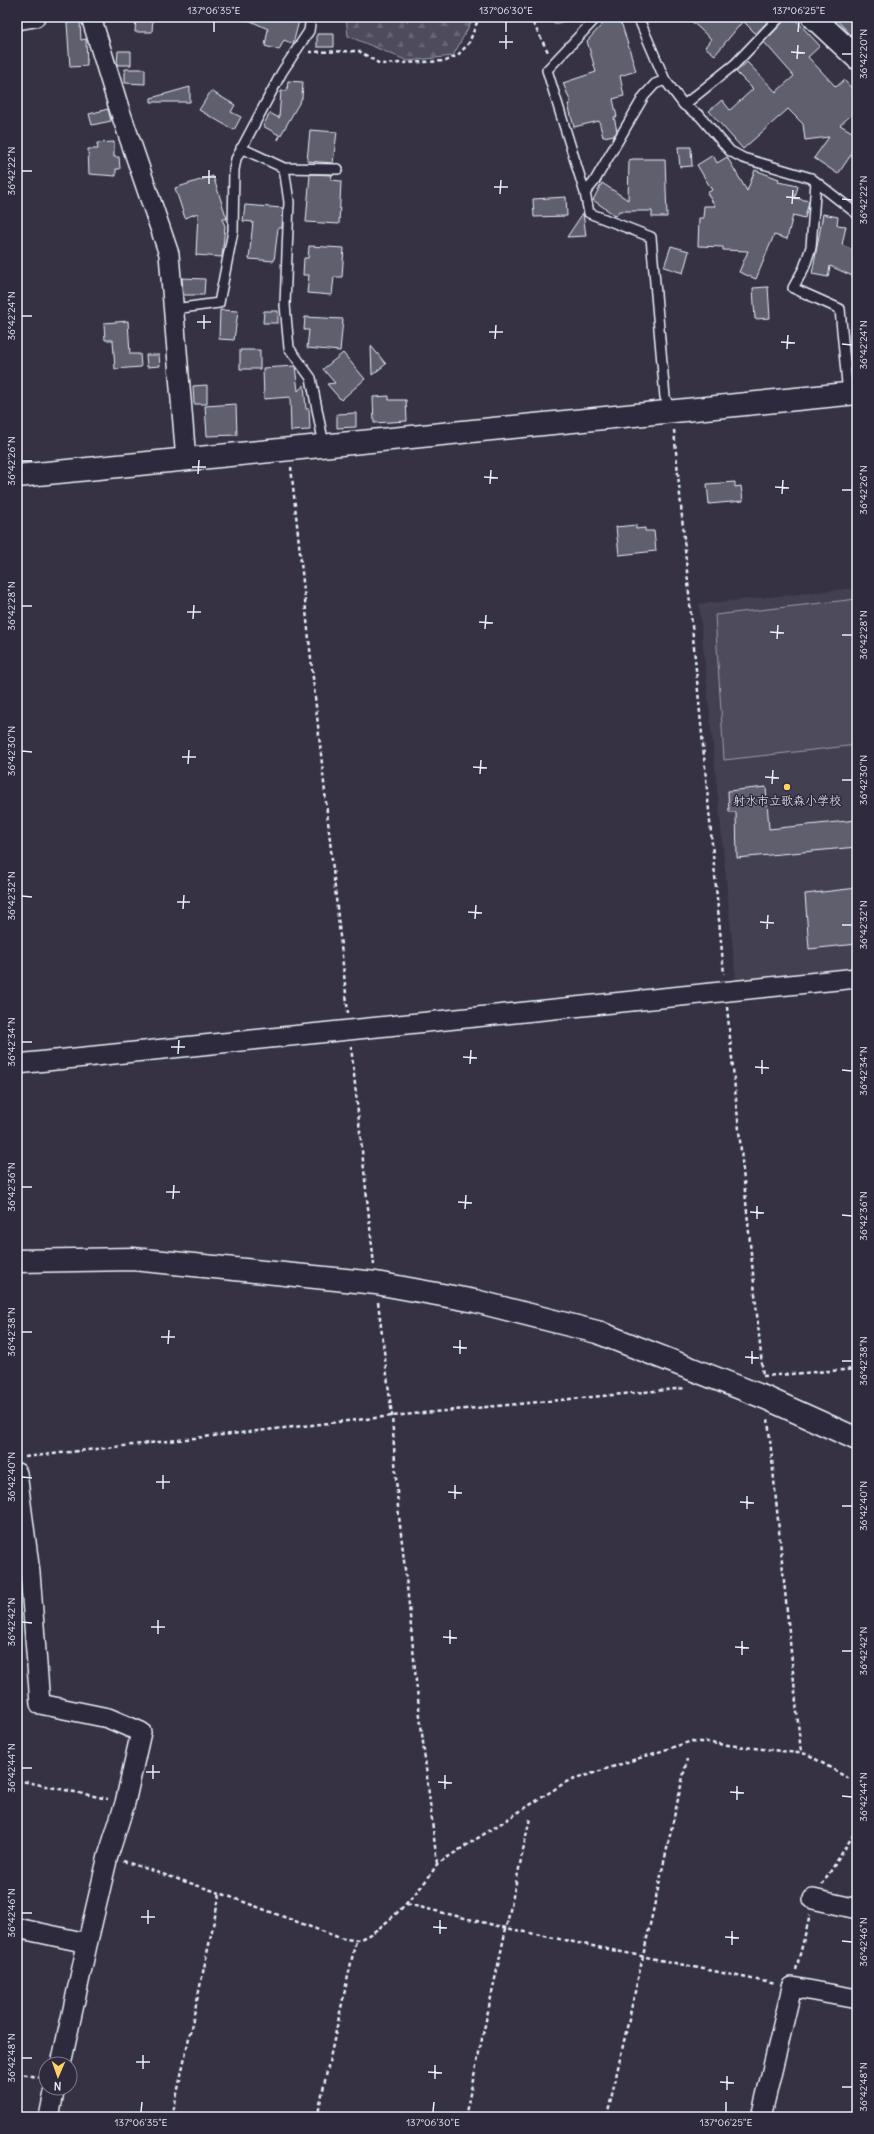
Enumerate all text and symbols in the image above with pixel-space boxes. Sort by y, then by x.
text: 137°06'35"E [188,4,241,17]
text: 137°06'30"E [479,4,533,17]
text: 137°06'25"E [773,4,825,17]
text: 36°42'20"N [857,29,870,79]
text: 36°42'22"N [5,146,18,196]
text: 36°42'22"N [857,175,870,225]
text: 36°42'24"N [5,291,18,341]
text: 36°42'24"N [857,320,870,370]
text: 36°42'26"N [5,436,18,486]
text: 36°42'26"N [857,465,870,515]
text: 36°42'28"N [5,581,18,631]
text: 36°42'28"N [857,610,870,660]
text: 36°42'30"N [5,726,18,776]
text: 36°42'30"N [857,755,870,805]
marker: 射水市立歌森小学校 [782,782,792,792]
place label: 射水市立歌森小学校 [733,793,841,808]
text: 36°42'32"N [5,871,18,921]
text: 36°42'32"N [857,900,870,950]
text: 36°42'34"N [5,1017,18,1067]
text: 36°42'34"N [857,1046,870,1096]
text: 36°42'36"N [5,1162,18,1212]
text: 36°42'36"N [857,1191,870,1241]
text: 36°42'38"N [5,1307,18,1357]
text: 36°42'38"N [857,1336,870,1386]
text: 36°42'40"N [5,1452,18,1502]
text: 36°42'40"N [857,1481,870,1531]
text: 36°42'42"N [5,1597,18,1647]
text: 36°42'42"N [857,1626,870,1676]
text: 36°42'44"N [5,1743,18,1793]
text: 36°42'44"N [857,1772,870,1822]
text: 36°42'46"N [5,1888,18,1938]
text: 36°42'46"N [857,1917,870,1967]
text: 36°42'48"N [5,2033,18,2083]
north arrow [38,2056,78,2096]
text: 36°42'48"N [857,2062,870,2112]
text: N [54,2079,62,2093]
text: 137°06'35"E [115,2116,168,2129]
text: 137°06'30"E [406,2116,460,2129]
text: 137°06'25"E [700,2116,752,2129]

